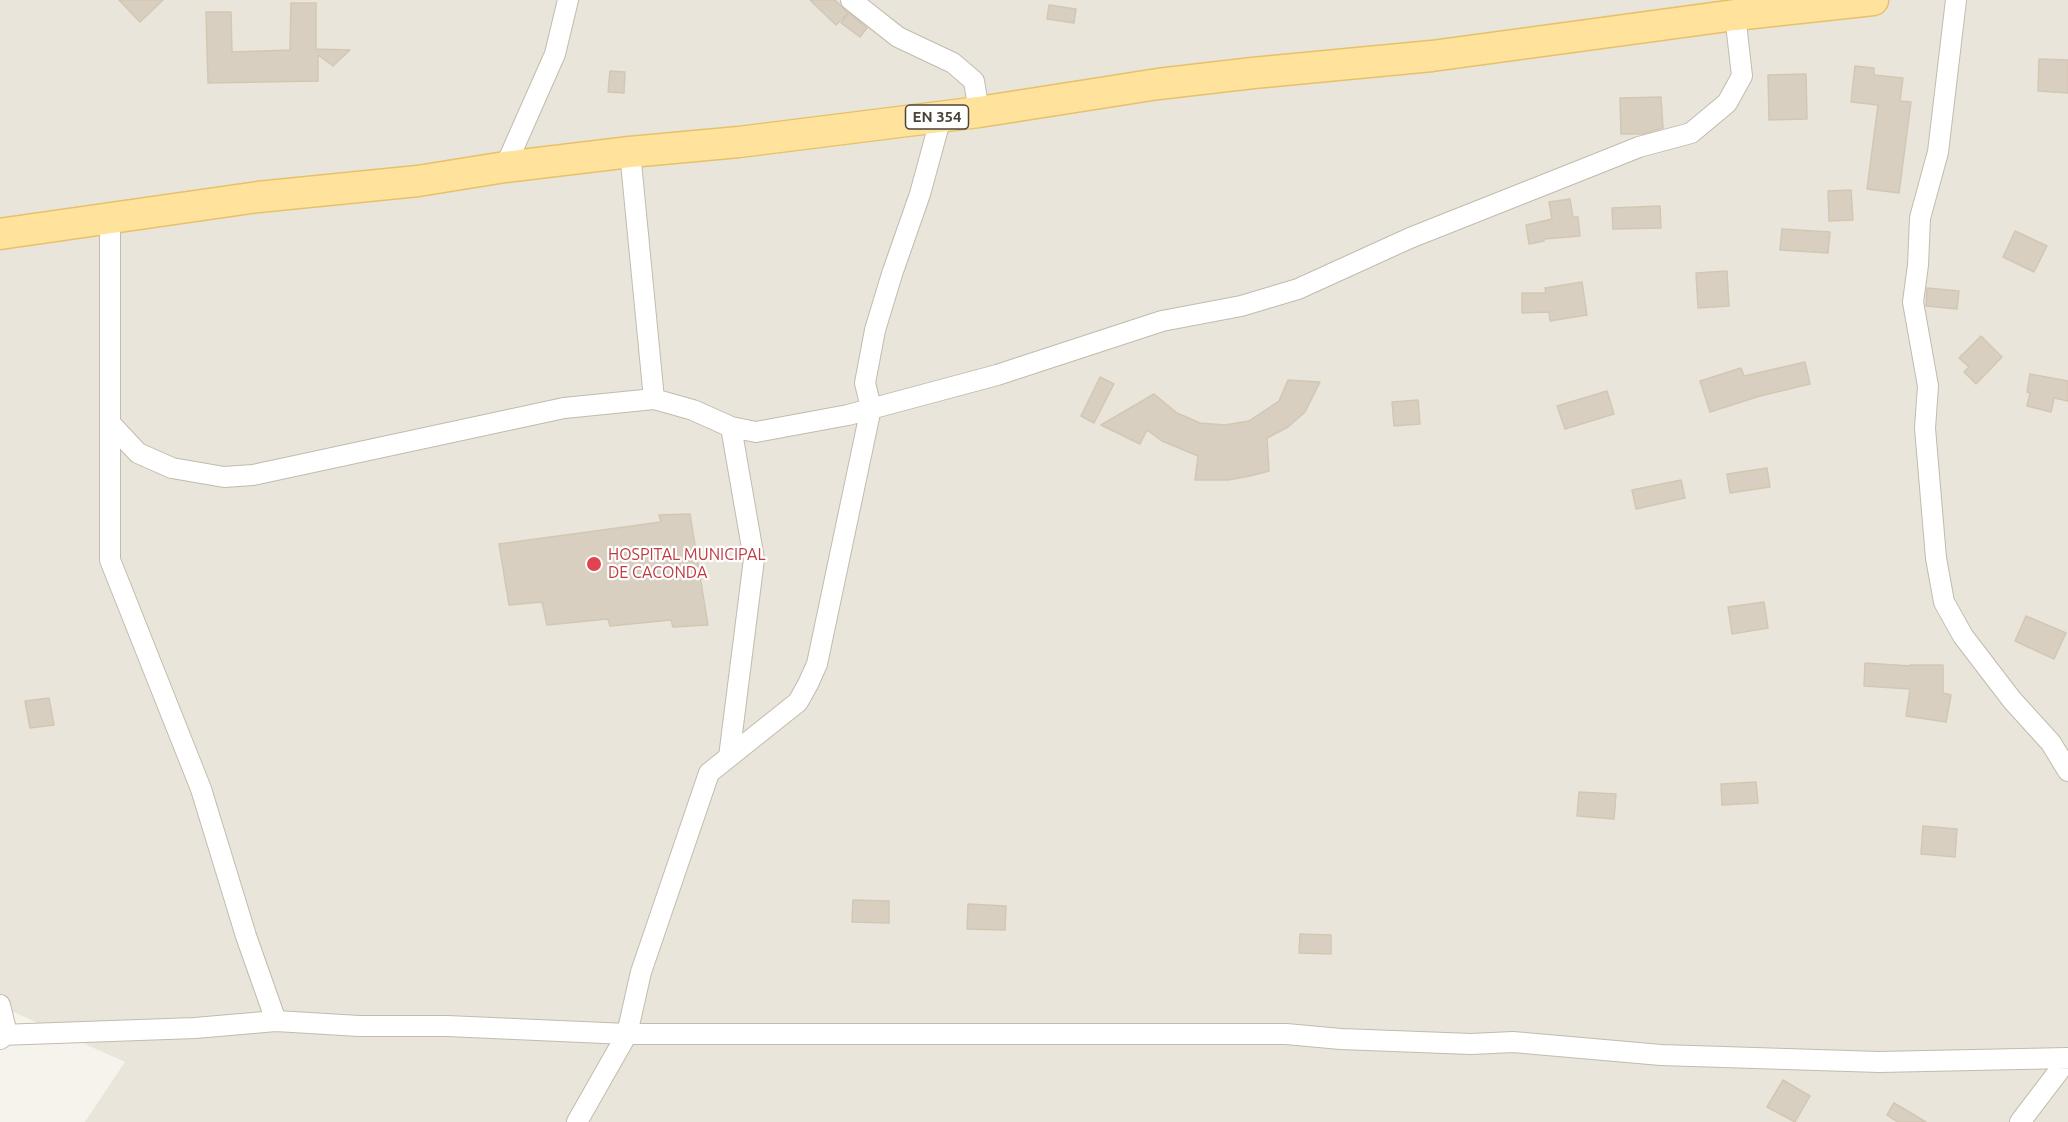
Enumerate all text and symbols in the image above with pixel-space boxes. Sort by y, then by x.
road number: EN 354 [906,105,968,129]
place label: HOSPITAL MUNICIPAL DE CACONDA [608,545,766,583]
marker: HOSPITAL MUNICIPAL DE CACONDA [585,555,603,573]

